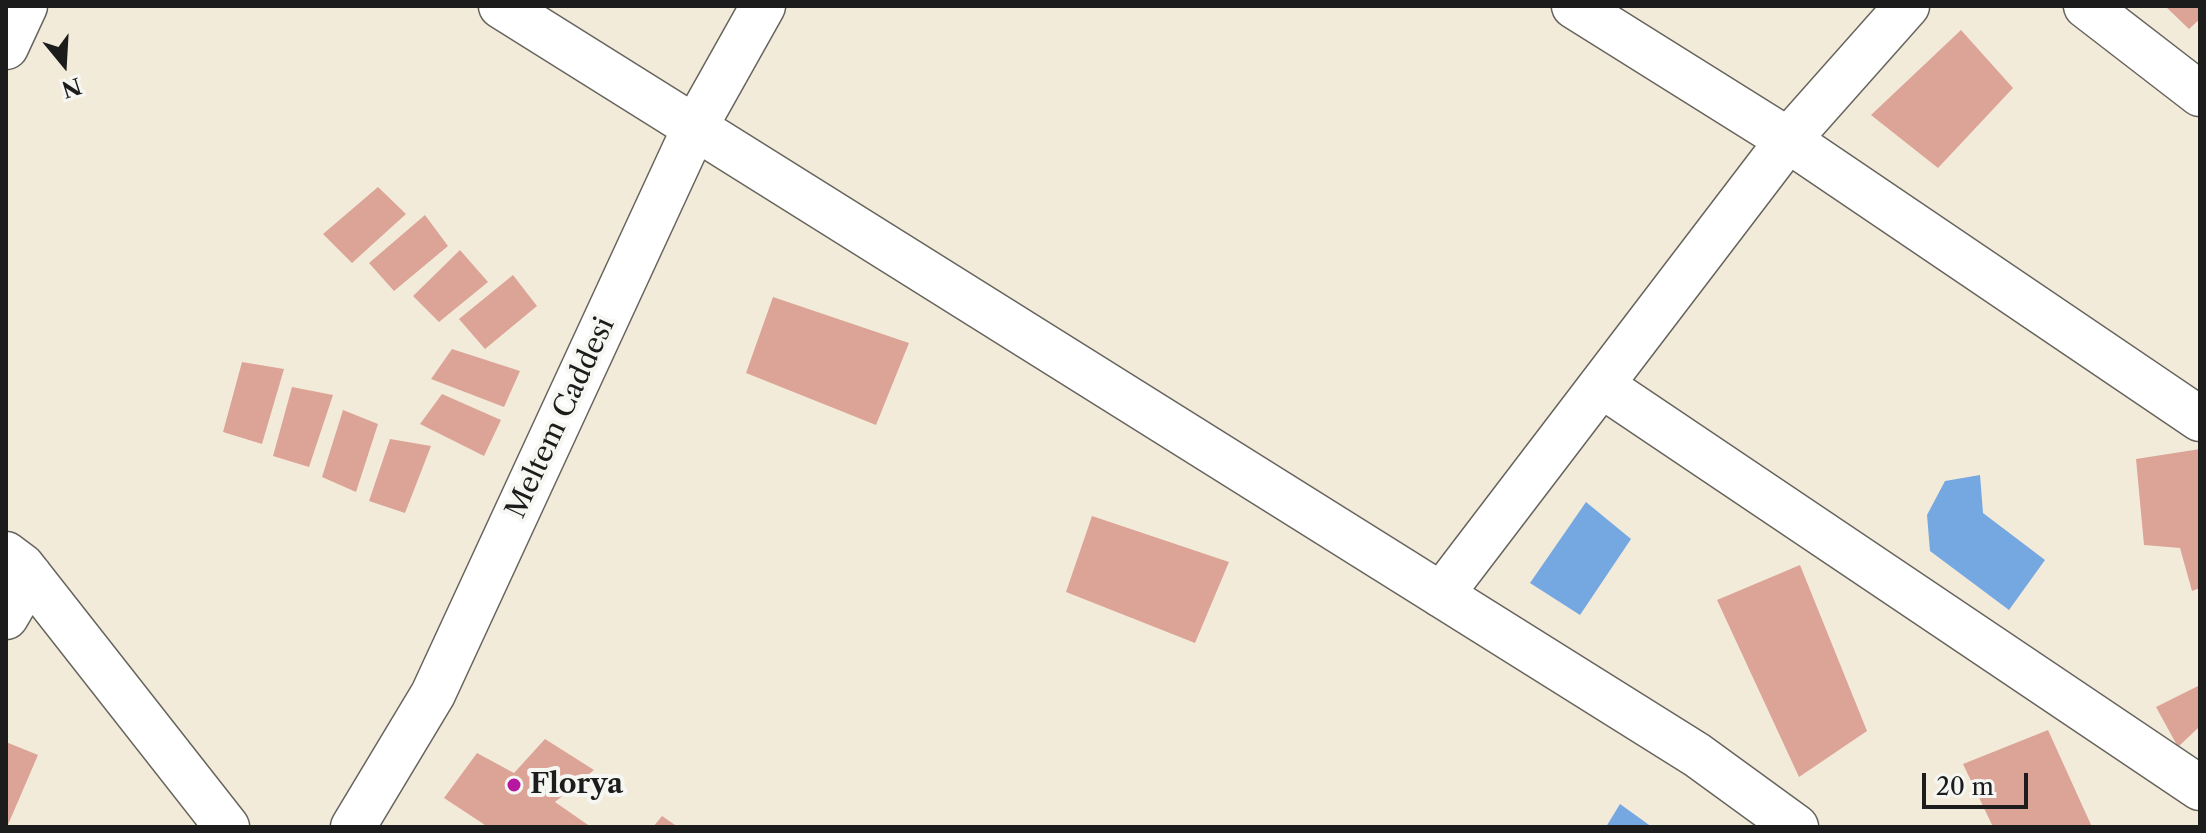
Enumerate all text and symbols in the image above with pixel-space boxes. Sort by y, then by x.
north arrow [24,24,104,104]
text: N [58,72,85,103]
street label: Meltem Caddesi [500,312,622,524]
scale bar [1926,757,2032,807]
place label: Florya [530,768,623,802]
text: 20 m [1936,772,1994,801]
marker: Florya [505,776,523,794]

